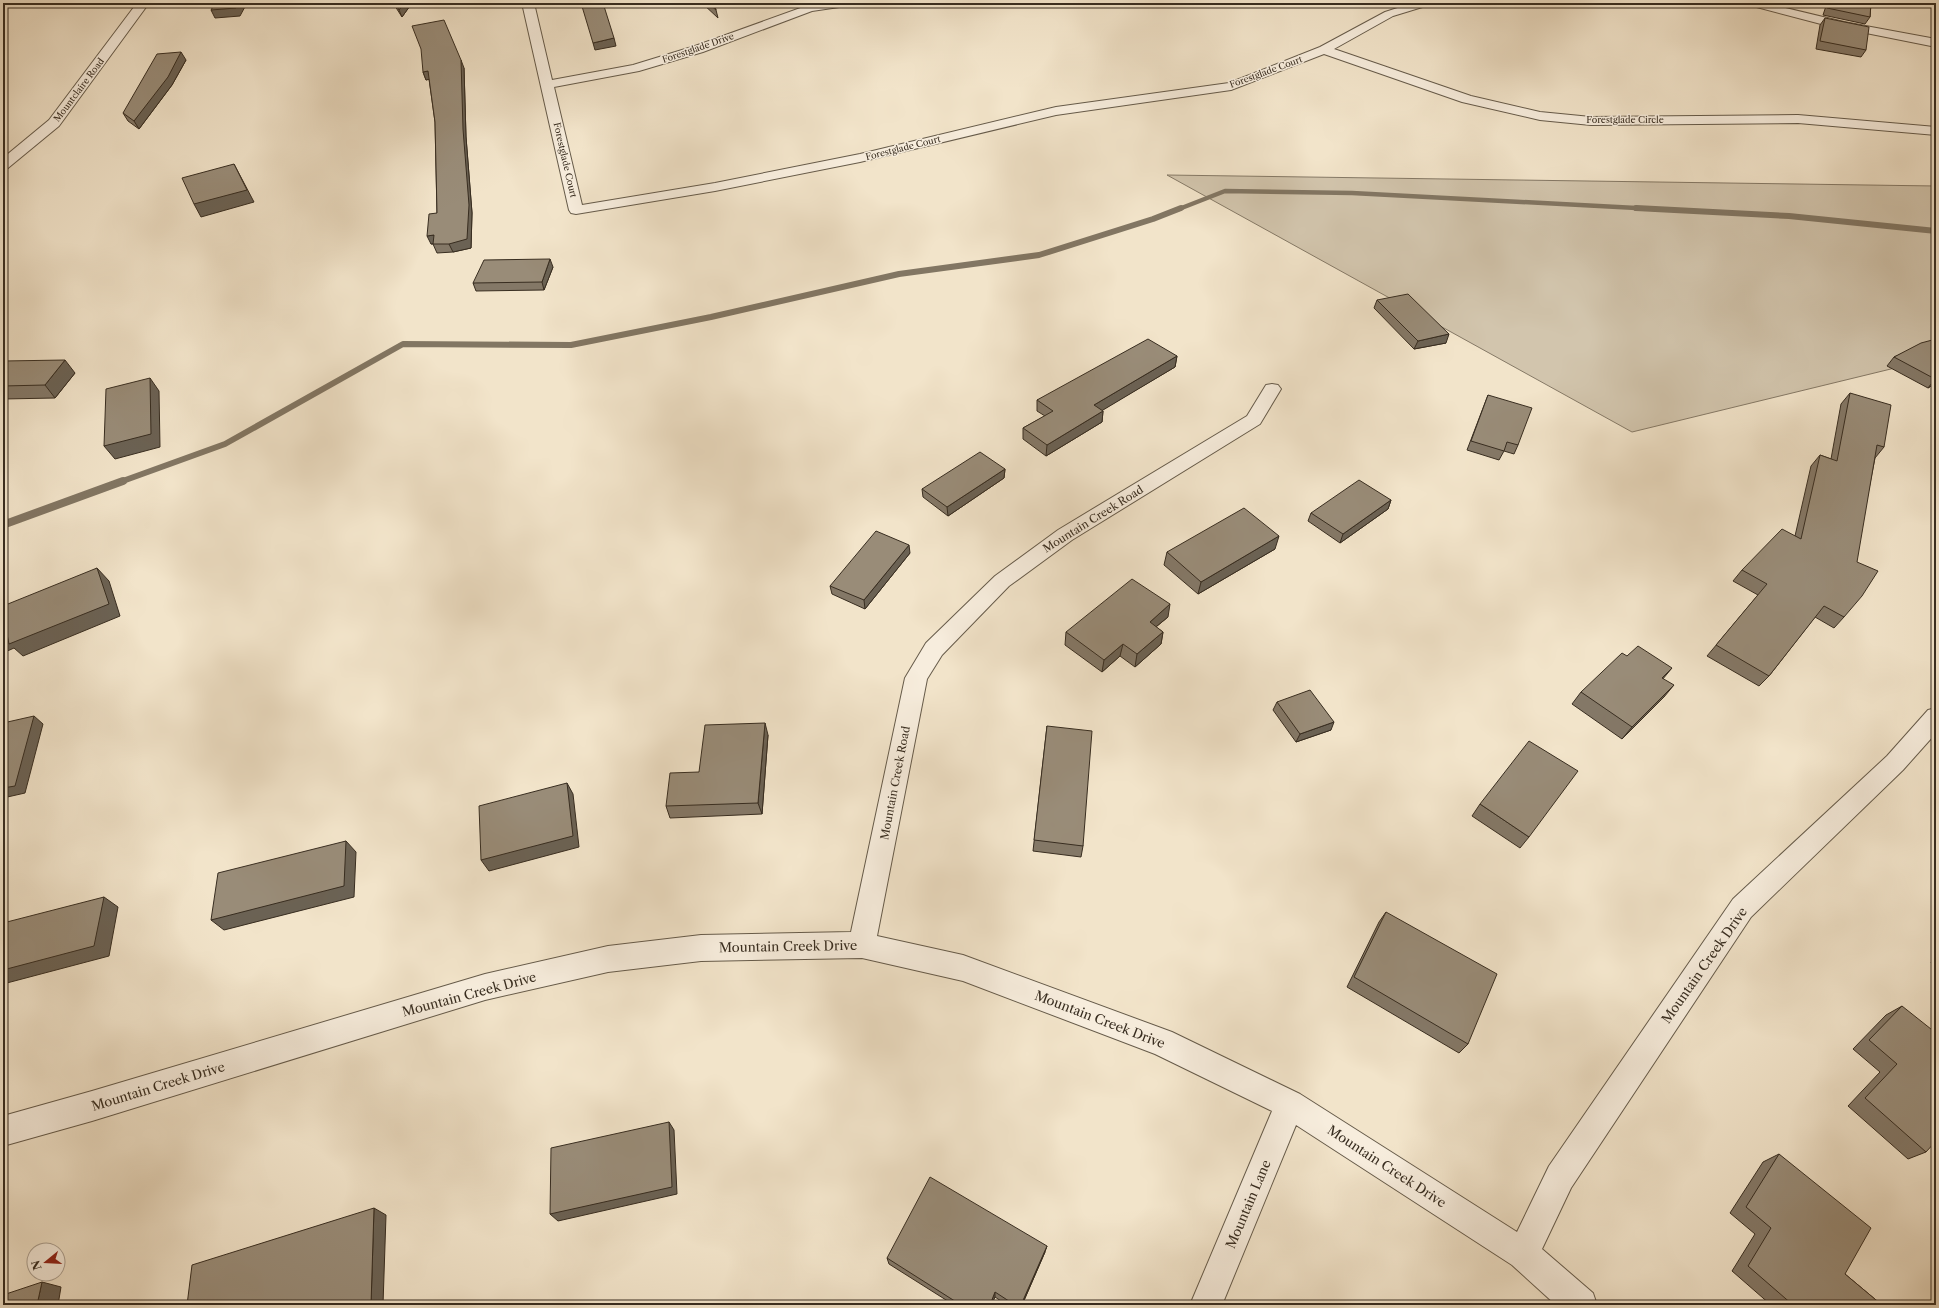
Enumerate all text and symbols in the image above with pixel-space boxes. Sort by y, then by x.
street label: Forestglade Drive [660,30,735,65]
street label: Forestglade Court [1228,53,1305,90]
street label: Mountclaire Road [51,55,106,124]
street label: Forestglade Circle [1586,114,1664,125]
street label: Forestglade Court [551,121,580,199]
street label: Forestglade Court [864,133,942,162]
street label: Mountain Creek Road [1040,482,1146,556]
street label: Mountain Creek Road [877,725,913,841]
street label: Mountain Creek Drive [1658,904,1750,1026]
street label: Mountain Creek Drive [719,937,857,955]
street label: Mountain Creek Drive [400,968,538,1020]
street label: Mountain Creek Drive [1033,987,1167,1051]
street label: Mountain Creek Drive [90,1058,226,1114]
street label: Mountain Creek Drive [1325,1122,1449,1210]
street label: Mountain Lane [1222,1157,1274,1251]
north arrow [26,1242,66,1282]
text: N [28,1258,45,1272]

